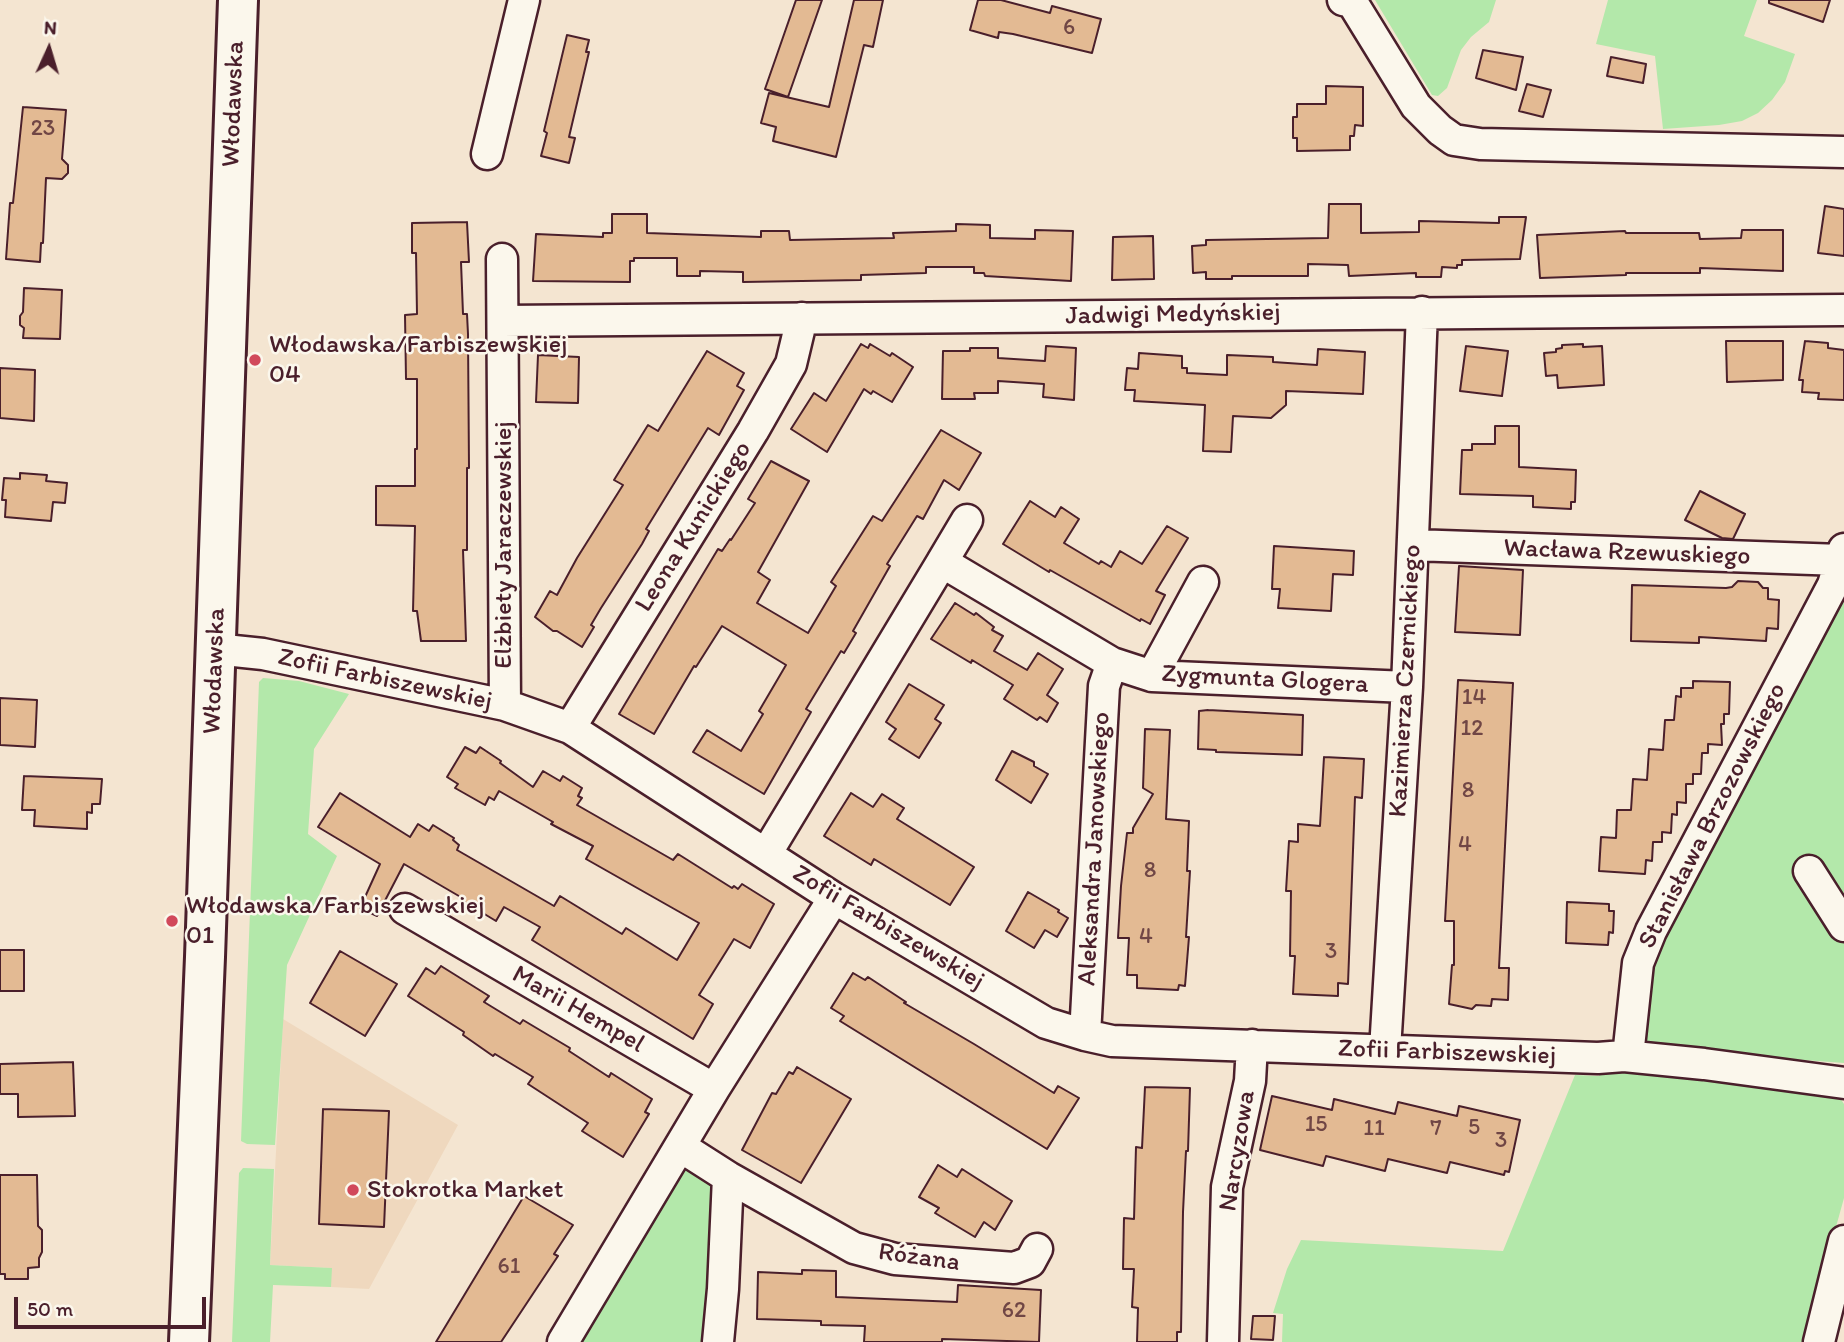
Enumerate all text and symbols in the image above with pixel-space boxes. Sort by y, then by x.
north arrow [14,14,84,84]
house number: 6 [1063,14,1075,42]
text: N [43,16,58,39]
street label: Włodawska [216,40,252,168]
house number: 23 [31,115,55,143]
street label: Jadwigi Medyńskiej [1065,298,1281,332]
place label: Włodawska/Farbiszewskiej 04 [269,329,567,390]
marker: Włodawska/Farbiszewskiej 04 [247,352,263,368]
street label: Elżbiety Jaraczewskiej [488,421,520,669]
street label: Leona Kunickiego [629,436,759,618]
street label: Wacława Rzewuskiego [1503,533,1751,573]
street label: Kazimierza Czernickiego [1383,544,1429,818]
street label: Włodawska [197,607,233,735]
street label: Zofii Farbiszewskiej [275,642,495,718]
street label: Zygmunta Glogera [1161,659,1369,701]
street label: Stanisława Brzozowskiego [1632,678,1794,954]
house number: 14 [1462,684,1486,712]
street label: Aleksandra Janowskiego [1072,711,1118,987]
house number: 12 [1461,715,1483,743]
house number: 8 [1462,777,1474,805]
house number: 4 [1458,831,1472,859]
house number: 8 [1144,857,1156,885]
street label: Zofii Farbiszewskiej [786,858,990,998]
place label: Włodawska/Farbiszewskiej 01 [186,890,484,951]
marker: Włodawska/Farbiszewskiej 01 [164,913,180,929]
house number: 4 [1139,923,1153,951]
house number: 3 [1325,938,1337,966]
street label: Marii Hempel [506,959,650,1061]
street label: Zofii Farbiszewskiej [1337,1034,1557,1072]
street label: Narcyzowa [1213,1088,1263,1214]
house number: 15 [1305,1111,1327,1139]
house number: 5 [1468,1114,1480,1142]
house number: 11 [1363,1115,1385,1143]
house number: 7 [1430,1115,1442,1143]
house number: 3 [1495,1127,1507,1155]
place label: Stokrotka Market [367,1174,564,1206]
marker: Stokrotka Market [345,1182,361,1198]
street label: Różana [876,1237,962,1279]
house number: 61 [498,1253,520,1281]
scale bar [18,1282,210,1326]
text: 50 m [27,1296,73,1321]
house number: 62 [1002,1297,1026,1325]

